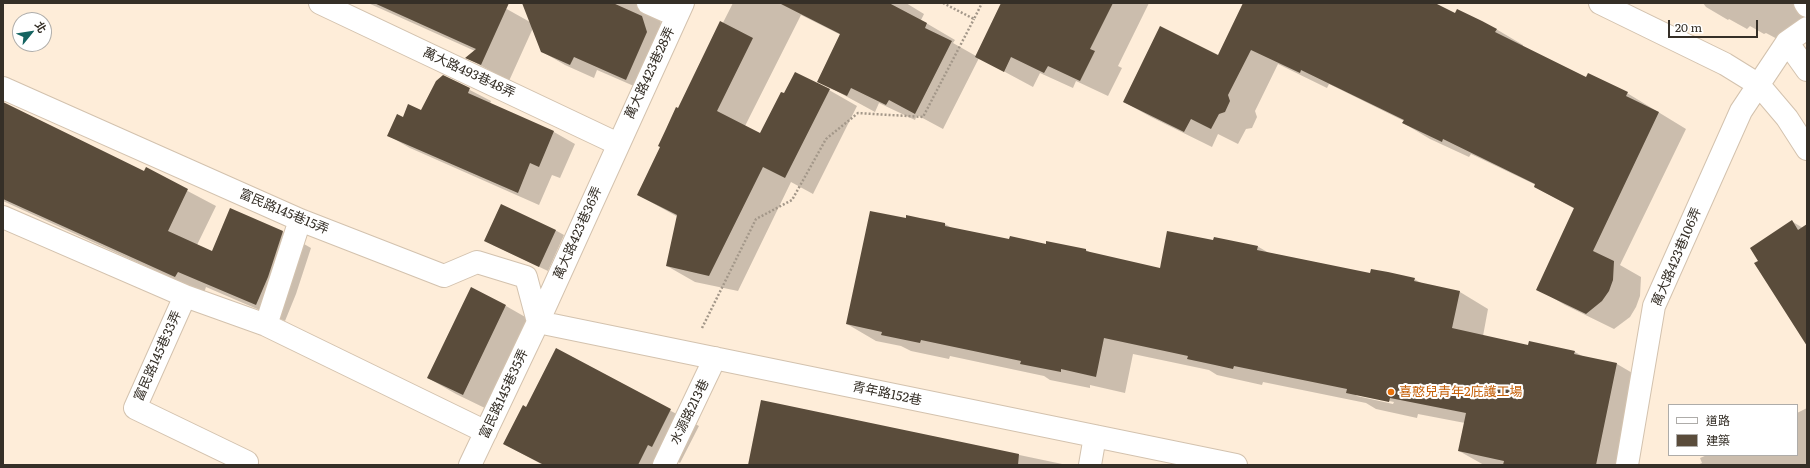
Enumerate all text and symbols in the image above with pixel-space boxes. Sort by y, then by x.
north arrow [12,12,52,52]
scale bar [1670,12,1760,38]
text: 北 [32,18,51,35]
text: 20 m [1675,18,1702,36]
street label: 萬大路423巷28弄 [622,25,678,121]
street label: 萬大路493巷48弄 [420,45,518,101]
street label: 萬大路423巷36弄 [551,184,605,282]
street label: 富民路145巷15弄 [237,186,331,238]
street label: 萬大路423巷106弄 [1649,205,1705,309]
street label: 富民路145巷33弄 [131,308,185,404]
street label: 富民路145巷35弄 [476,347,532,441]
street label: 水源路213巷 [667,377,713,447]
street label: 青年路152巷 [851,379,923,409]
place label: 喜憨兒青年2庇護工場 [1399,384,1523,400]
marker: 喜憨兒青年2庇護工場 [1386,387,1396,397]
legend [1668,404,1798,456]
text: 道路 [1706,411,1730,429]
text: 建築 [1706,431,1730,449]

